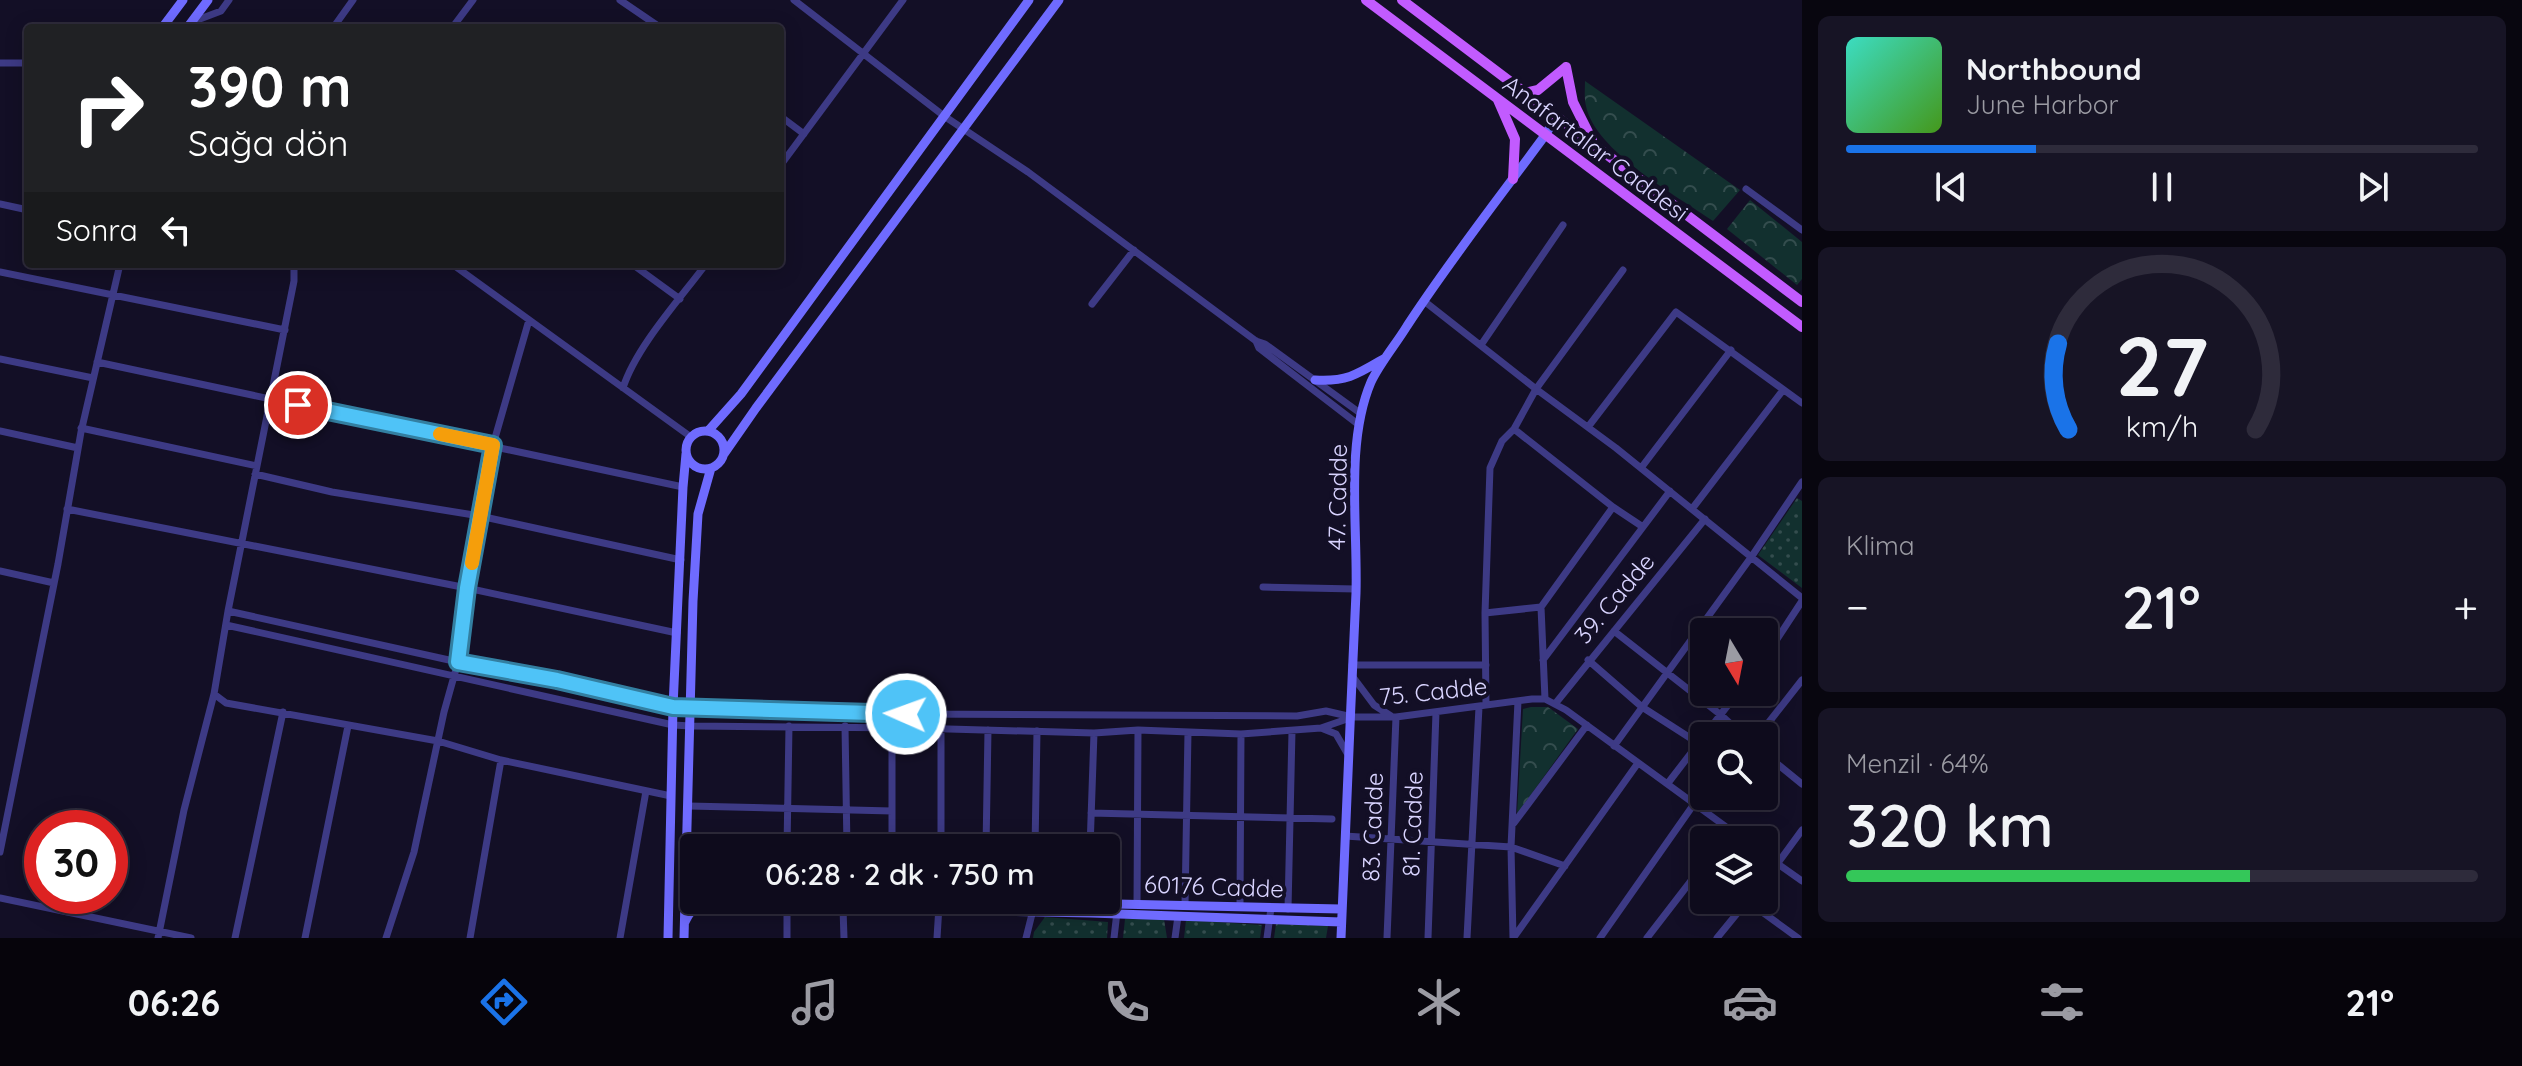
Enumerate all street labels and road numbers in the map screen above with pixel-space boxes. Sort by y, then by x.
street label: Anafartalar Caddesi [1497,69,1695,227]
street label: 47. Cadde [1321,443,1353,551]
street label: 39. Cadde [1568,547,1660,649]
street label: 75. Cadde [1377,670,1489,712]
street label: 81. Cadde [1395,771,1429,877]
street label: 83. Cadde [1355,772,1389,882]
street label: 60176 Cadde [1144,869,1284,903]

